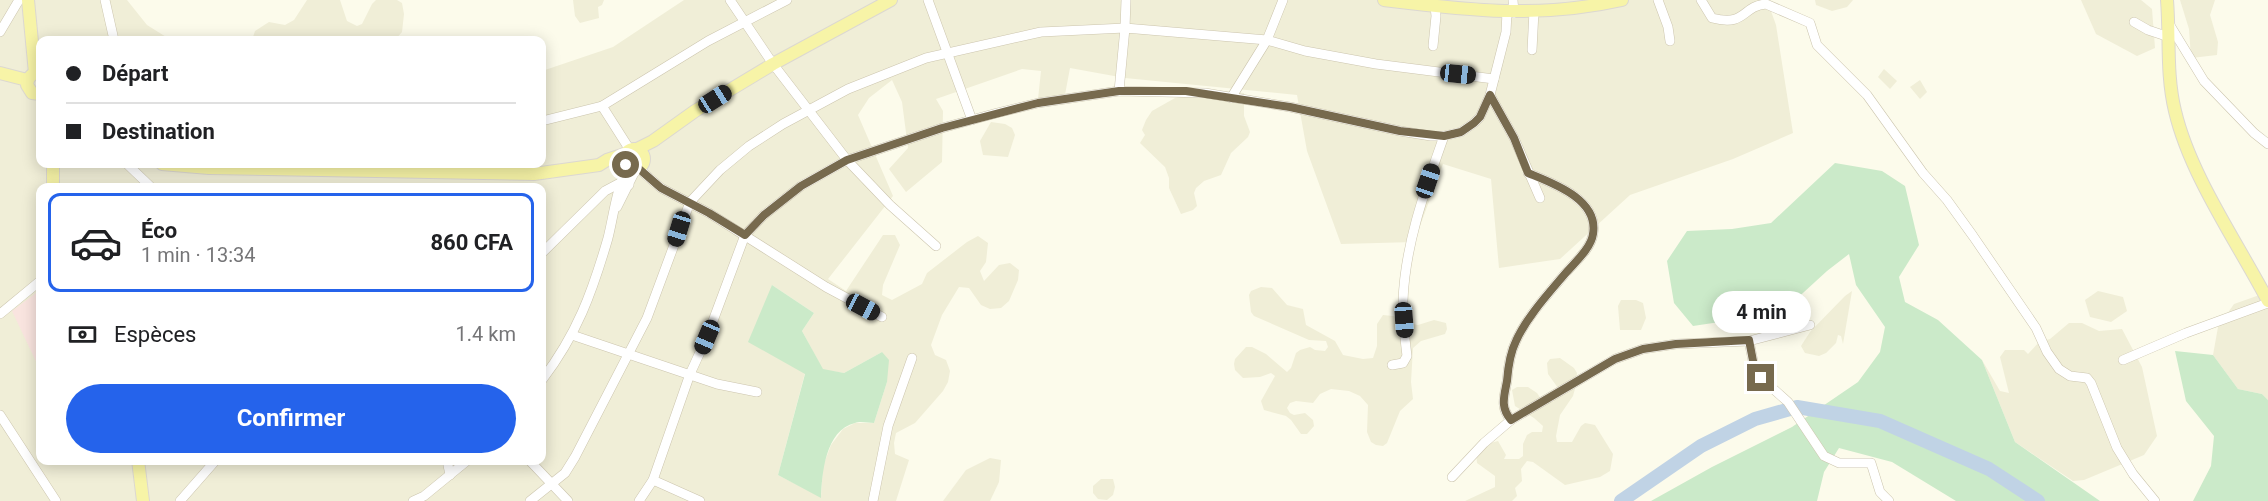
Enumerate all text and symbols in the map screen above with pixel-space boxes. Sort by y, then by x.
text: Départ [102,61,168,86]
car [1439,63,1477,85]
car [695,82,735,116]
text: Destination [102,119,215,144]
route start [612,151,639,178]
car [1414,161,1442,201]
car [665,209,693,249]
icon: car [69,216,123,270]
text: Éco [141,218,177,243]
text: 860 CFA [430,230,513,255]
text: 1 min · 13:34 [141,243,256,267]
car [843,291,883,323]
callout: 4 min [1712,291,1810,333]
text: 4 min [1736,300,1787,324]
car [1394,301,1414,339]
car [692,317,722,357]
icon: cash [66,318,99,351]
text: Espèces [114,322,196,347]
text: 1.4 km [456,322,516,346]
route end [1747,364,1774,391]
button: Confirmer [66,384,516,453]

